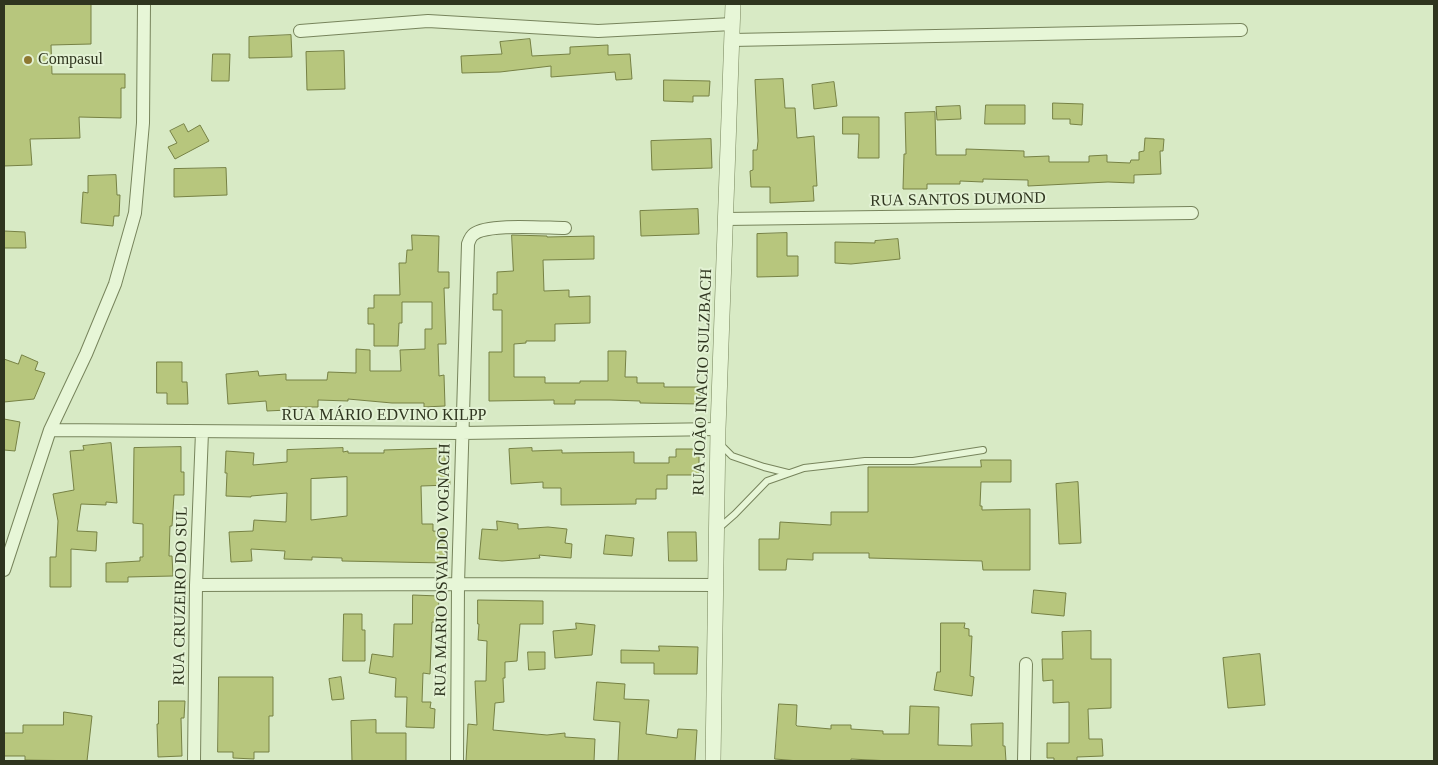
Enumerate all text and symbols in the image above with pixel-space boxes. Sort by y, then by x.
place label: Compasul [38,50,103,70]
marker: Compasul [22,54,34,66]
street label: RUA SANTOS DUMOND [870,189,1046,211]
street label: RUA JOÃO INACIO SULZBACH [689,268,717,496]
street label: RUA MÁRIO EDVINO KILPP [282,406,486,426]
street label: RUA MARIO OSVALDO VOGNACH [431,443,455,697]
street label: RUA CRUZEIRO DO SUL [170,506,192,686]

